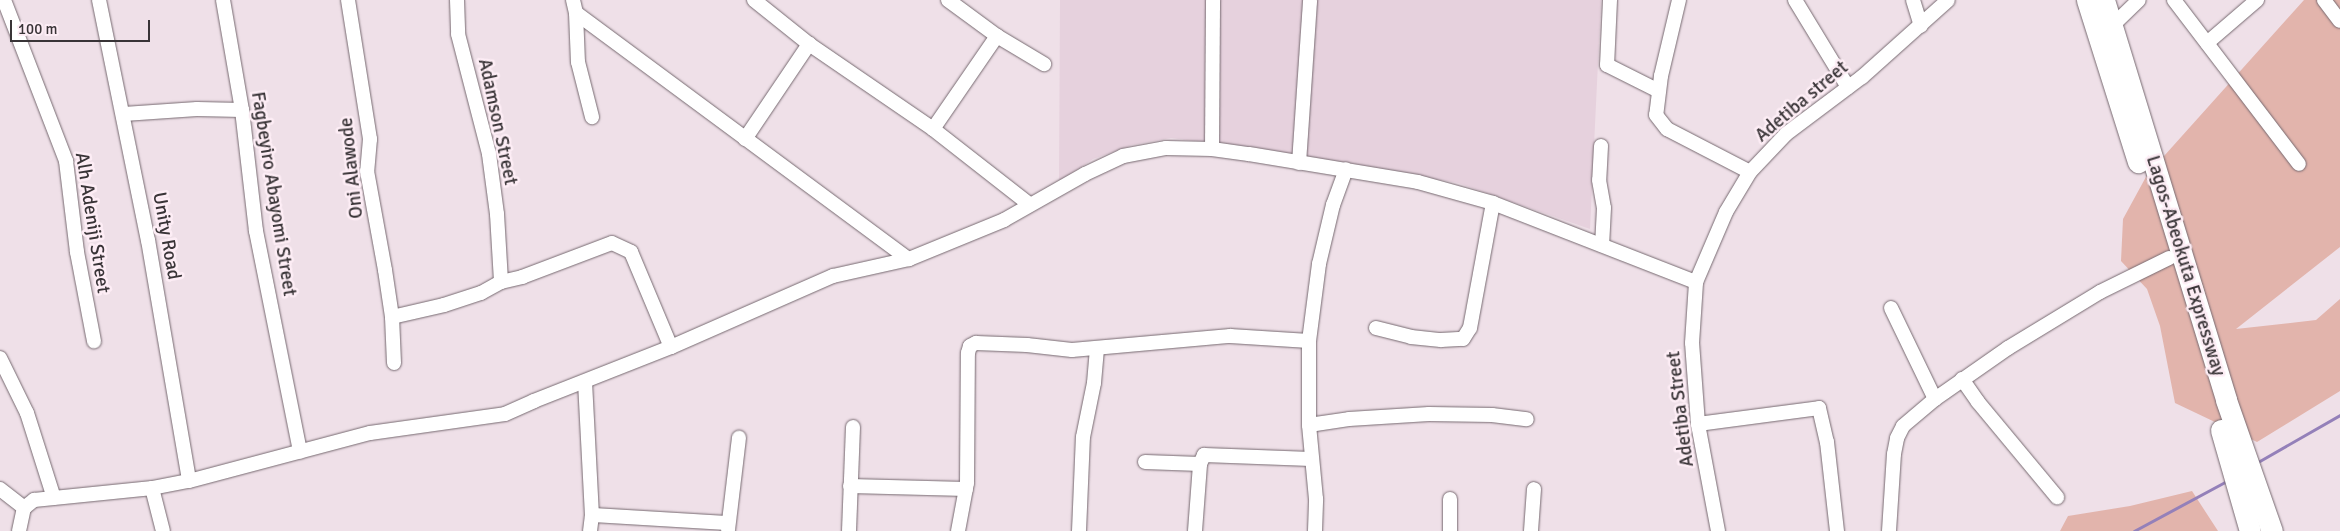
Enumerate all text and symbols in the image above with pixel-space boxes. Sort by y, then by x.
scale bar [12,10,152,42]
text: 100 m [18,20,58,38]
street label: Adamson Street [472,57,522,187]
street label: Adetiba street [1751,57,1853,147]
street label: Fagbeyiro Abayomi Street [246,90,300,298]
street label: Oni Alawode [335,116,369,220]
street label: Alh Adeniji Street [70,151,114,295]
street label: Lagos-Abeokuta Expressway [2141,153,2229,379]
street label: Unity Road [147,190,185,282]
street label: Adetiba Street [1663,350,1699,468]

